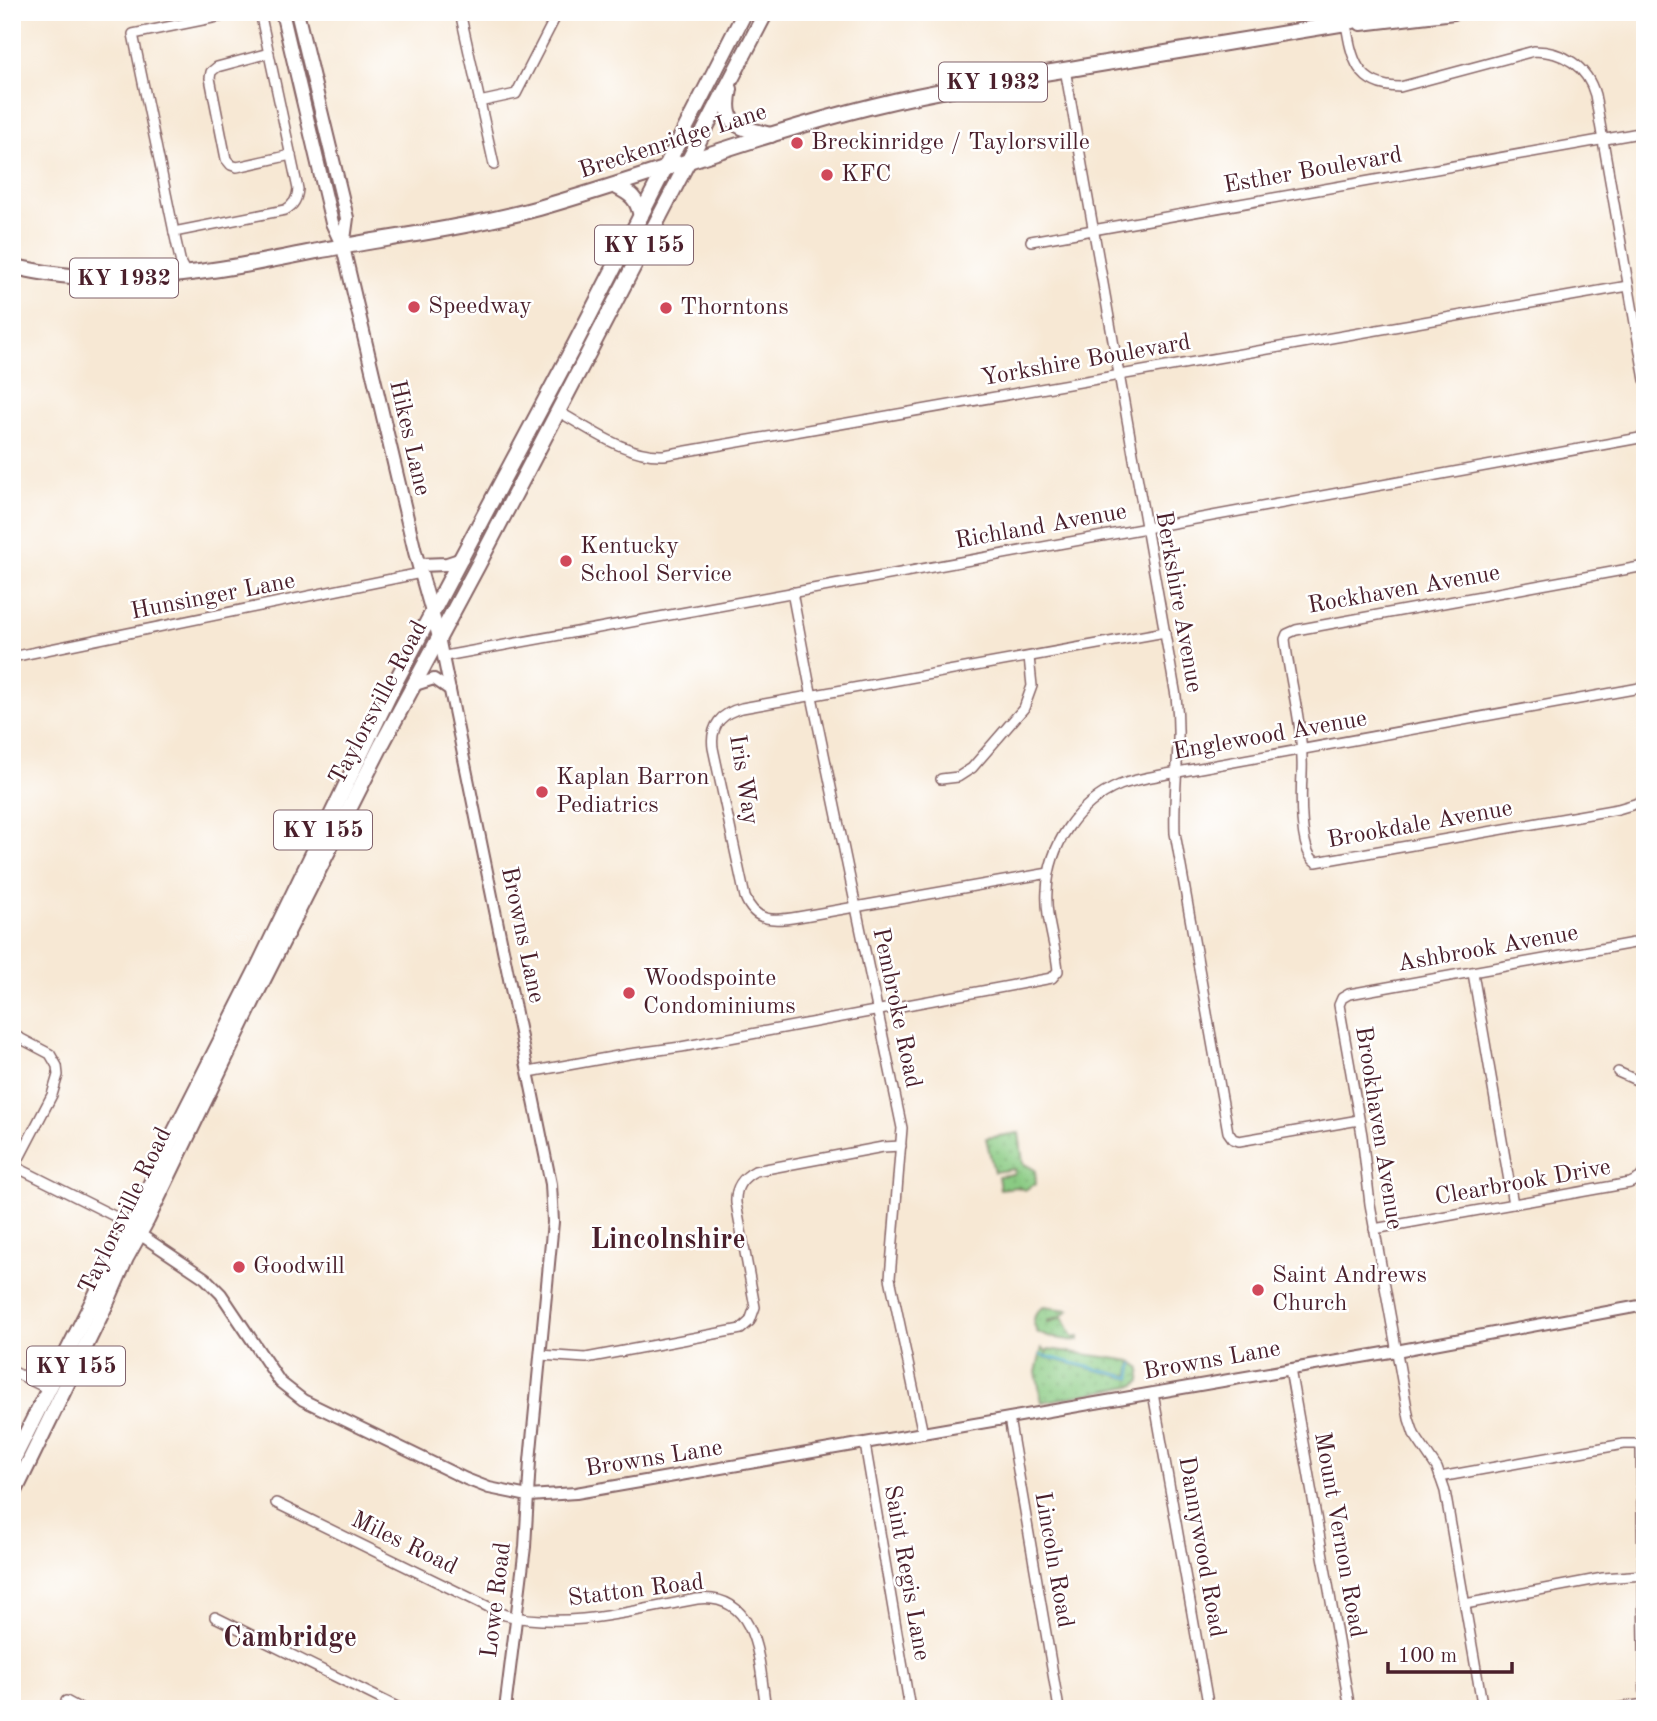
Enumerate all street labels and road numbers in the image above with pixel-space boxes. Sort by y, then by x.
road number: KY 1932 [939,62,1047,102]
street label: Breckenridge Lane [576,100,770,184]
street label: Esther Boulevard [1222,143,1404,199]
road number: KY 155 [595,226,693,264]
road number: KY 1932 [70,258,178,298]
street label: Yorkshire Boulevard [979,331,1193,391]
street label: Hikes Lane [384,378,434,498]
street label: Richland Avenue [953,500,1129,554]
street label: Berkshire Avenue [1150,509,1206,695]
street label: Rockhaven Avenue [1306,561,1502,619]
street label: Hunsinger Lane [129,569,297,625]
street label: Taylorsville Road [326,617,432,789]
street label: Englewood Avenue [1171,707,1369,765]
street label: Iris Way [724,733,762,827]
street label: Brookdale Avenue [1326,797,1514,853]
road number: KY 155 [274,810,372,850]
street label: Browns Lane [496,865,548,1005]
street label: Ashbrook Avenue [1396,921,1580,977]
street label: Pembroke Road [867,926,925,1090]
street label: Brookhaven Avenue [1350,1025,1406,1231]
street label: Taylorsville Road [75,1124,177,1298]
street label: Clearbrook Drive [1433,1156,1613,1210]
street label: Browns Lane [1142,1337,1282,1385]
road number: KY 155 [27,1346,125,1386]
street label: Mount Vernon Road [1309,1430,1369,1640]
street label: Browns Lane [584,1436,724,1482]
street label: Dannywood Road [1173,1455,1229,1639]
street label: Saint Regis Lane [879,1483,933,1663]
street label: Lincoln Road [1029,1490,1077,1630]
street label: Miles Road [347,1508,461,1580]
street label: Lowe Road [478,1541,516,1659]
street label: Statton Road [567,1571,705,1611]

